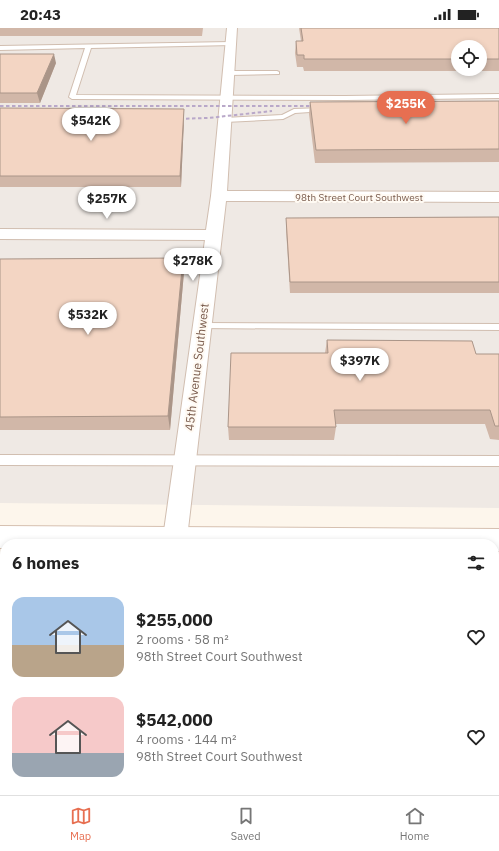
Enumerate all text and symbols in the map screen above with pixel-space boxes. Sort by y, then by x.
text: 20:43 [20,5,61,24]
map controls [451,40,487,76]
button: locate [451,40,487,76]
pin: $255K [378,91,434,125]
text: $255K [386,95,426,112]
pin: $542K [63,108,119,142]
text: $542K [71,112,111,129]
pin: $257K [79,186,135,220]
text: $257K [87,190,127,207]
street label: 98th Street Court Southwest [295,191,424,204]
pin: $278K [165,248,221,282]
text: $278K [173,252,213,269]
pin: $532K [60,302,116,336]
street label: 45th Avenue Southwest [181,302,212,432]
text: $532K [68,306,108,323]
pin: $397K [332,348,388,382]
text: $397K [340,352,380,369]
text: 6 homes [12,552,79,574]
icon: filters [465,552,487,574]
text: $255,000 [136,609,213,631]
icon: home [44,613,92,661]
icon: heart [465,626,487,648]
text: 2 rooms · 58 m² [136,631,229,648]
text: 98th Street Court Southwest [136,648,303,665]
text: $542,000 [136,709,213,731]
icon: home [44,713,92,761]
icon: heart [465,726,487,748]
text: 4 rooms · 144 m² [136,731,237,748]
text: 98th Street Court Southwest [136,748,303,765]
tab: Map [70,805,92,843]
tab: Saved [231,805,261,843]
tab: Home [400,805,429,843]

